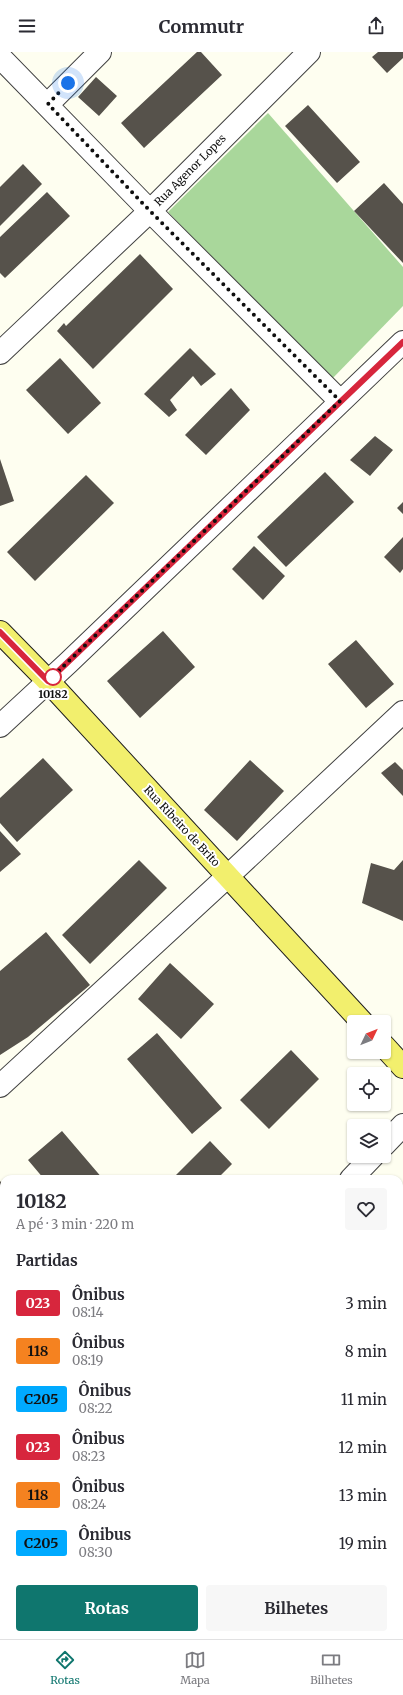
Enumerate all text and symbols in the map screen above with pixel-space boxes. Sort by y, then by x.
icon: menu [16,15,38,37]
text: Commutr [159,15,244,38]
icon: share [365,15,387,37]
your location [58,73,78,93]
street label: Rua Agenor Lopes [151,131,229,209]
marker: 10182 [44,668,62,686]
place label: 10182 [38,687,68,701]
street label: Rua Ribeiro de Brito [141,783,223,870]
north arrow [347,1015,391,1059]
map controls [347,1015,391,1163]
button: locate [347,1067,391,1111]
button: layers [347,1119,391,1163]
button: heart [345,1188,387,1230]
text: 10182 [16,1189,67,1213]
text: A pé · 3 min · 220 m [16,1216,134,1233]
text: Partidas [16,1251,78,1270]
text: Ônibus [72,1285,125,1304]
text: 023 [26,1294,50,1312]
text: 3 min [345,1294,387,1313]
text: 08:14 [72,1304,104,1321]
text: Ônibus [72,1333,125,1352]
text: 118 [28,1342,48,1360]
text: 8 min [345,1342,387,1361]
text: 08:19 [72,1352,103,1369]
text: Ônibus [79,1381,131,1400]
text: C205 [24,1390,59,1408]
text: 11 min [341,1390,387,1409]
text: 08:22 [79,1400,112,1417]
text: Ônibus [72,1429,125,1448]
text: 023 [26,1438,50,1456]
text: 12 min [338,1438,387,1457]
text: 08:23 [72,1448,105,1465]
text: Ônibus [72,1477,125,1496]
text: 118 [28,1486,48,1504]
text: 13 min [339,1486,387,1505]
text: 08:24 [72,1496,106,1513]
text: Ônibus [79,1525,131,1544]
text: C205 [24,1534,59,1552]
text: 19 min [339,1534,387,1553]
text: 08:30 [79,1544,113,1561]
button: Rotas [16,1585,198,1631]
button: Bilhetes [206,1585,387,1631]
tab: Rotas [50,1649,80,1687]
tab: Mapa [180,1649,210,1687]
tab: Bilhetes [310,1649,353,1687]

